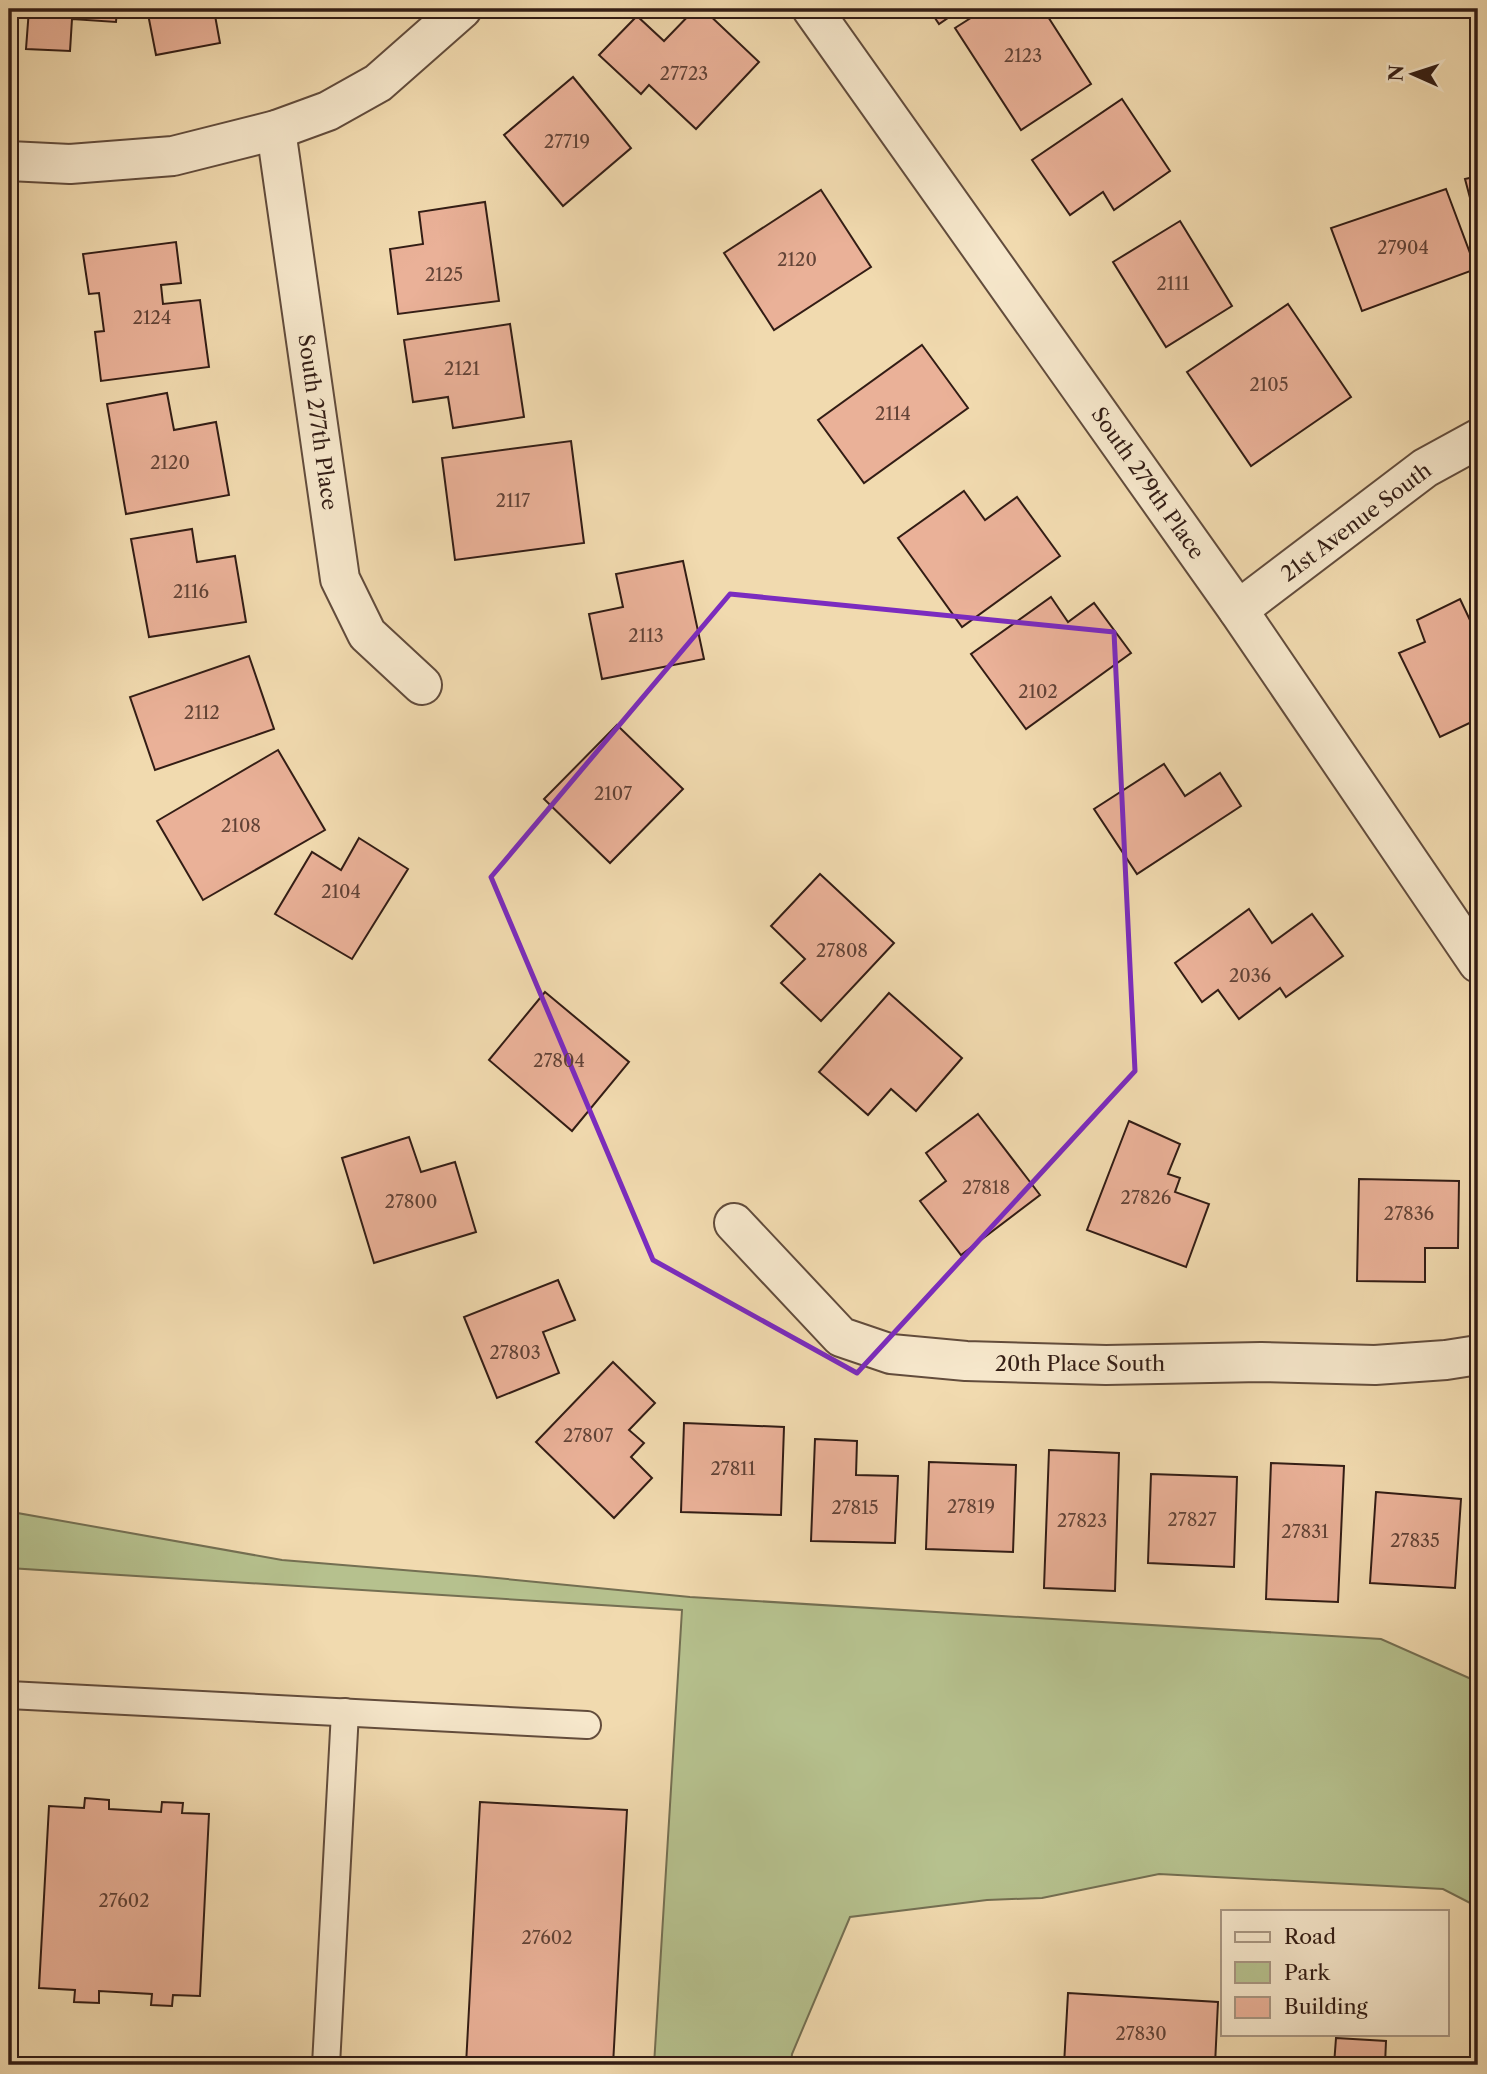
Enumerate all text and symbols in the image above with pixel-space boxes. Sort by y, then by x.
north arrow [1378,38,1448,108]
house number: 2123 [1004,45,1042,67]
house number: 27723 [660,63,708,85]
text: N [1385,64,1408,82]
house number: 27719 [544,131,590,153]
house number: 27904 [1377,237,1429,259]
house number: 2120 [777,249,817,271]
house number: 2125 [425,264,463,286]
house number: 2111 [1156,273,1190,295]
house number: 2124 [133,307,171,329]
street label: South 277th Place [293,332,343,512]
house number: 2121 [444,358,480,380]
house number: 2105 [1249,374,1289,396]
street label: South 279th Place [1086,402,1210,564]
house number: 2114 [875,403,911,425]
house number: 2120 [150,452,190,474]
street label: 21st Avenue South [1276,457,1436,587]
house number: 2117 [496,490,530,512]
house number: 2116 [173,581,209,603]
house number: 2113 [628,625,664,647]
house number: 2102 [1018,681,1058,703]
house number: 2112 [184,702,220,724]
house number: 2107 [594,783,632,805]
house number: 2108 [221,815,261,837]
house number: 2104 [321,881,361,903]
house number: 27808 [816,940,868,962]
house number: 2036 [1229,965,1271,987]
house number: 27804 [533,1050,585,1072]
house number: 27818 [962,1177,1010,1199]
house number: 27826 [1121,1187,1171,1209]
house number: 27800 [385,1191,437,1213]
house number: 27836 [1384,1203,1434,1225]
house number: 27803 [489,1342,541,1364]
street label: 20th Place South [995,1351,1165,1376]
house number: 27807 [563,1425,613,1447]
house number: 27811 [710,1458,756,1480]
house number: 27819 [947,1496,995,1518]
house number: 27815 [831,1497,879,1519]
house number: 27827 [1167,1509,1217,1531]
house number: 27823 [1057,1510,1107,1532]
house number: 27831 [1281,1521,1329,1543]
house number: 27835 [1390,1530,1440,1552]
house number: 27602 [98,1890,150,1912]
legend [1221,1910,1448,2036]
text: Road [1284,1924,1336,1949]
house number: 27602 [521,1927,573,1949]
text: Park [1284,1960,1330,1985]
text: Building [1284,1994,1369,2019]
house number: 27830 [1115,2023,1167,2045]

